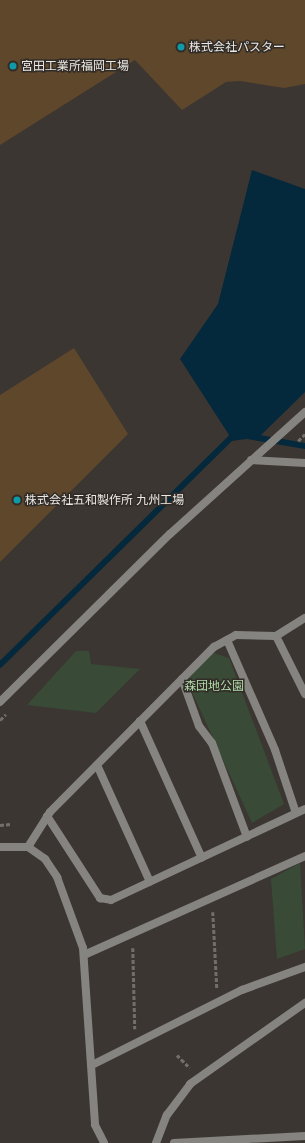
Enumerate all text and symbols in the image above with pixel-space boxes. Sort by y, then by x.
place label: 株式会社パスター [189,40,285,54]
marker: 株式会社パスター [176,42,186,52]
place label: 宮田工業所福岡工場 [21,59,129,73]
marker: 宮田工業所福岡工場 [8,61,18,71]
place label: 株式会社五和製作所 九州工場 [25,493,184,507]
marker: 株式会社五和製作所 九州工場 [12,495,22,505]
park label: 森団地公園 [184,679,244,693]

